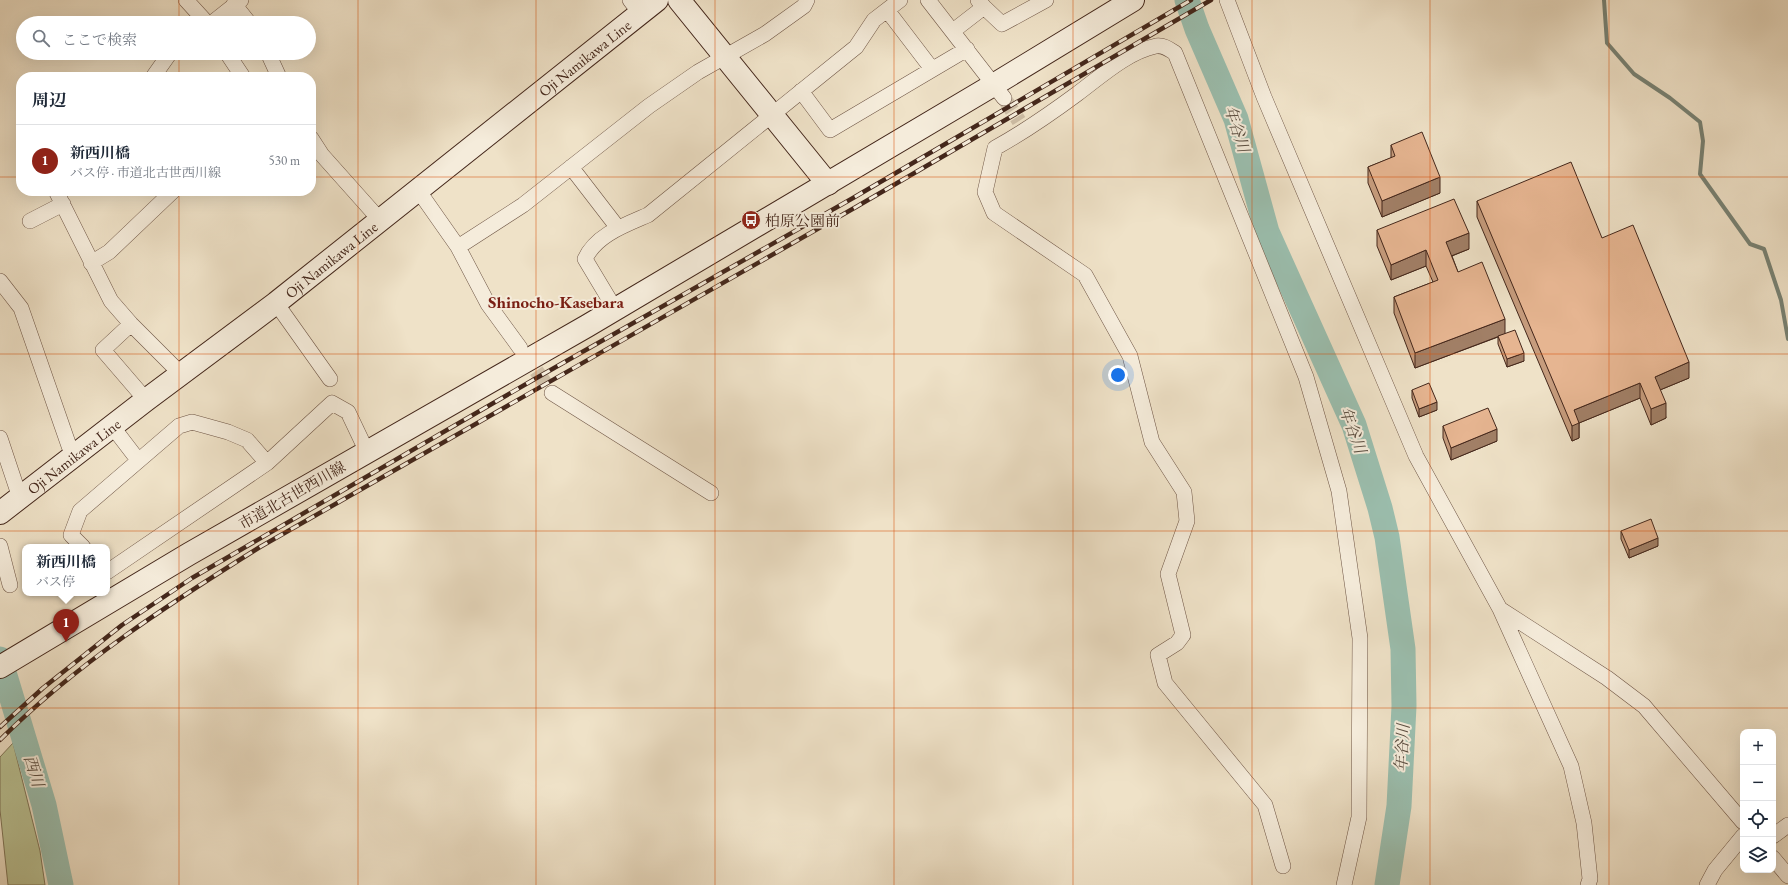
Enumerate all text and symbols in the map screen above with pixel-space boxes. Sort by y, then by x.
street label: Oji Namikawa Line [534,15,635,100]
search box [16,16,316,60]
icon: search [30,27,52,49]
text: ここで検索 [62,30,137,49]
text: 周辺 [32,89,66,111]
water label: 年谷川 [1220,103,1255,157]
text: 新西川橋 [70,143,130,162]
text: 1 [42,152,48,169]
text: 530 m [269,152,300,169]
text: バス停 · 市道北古世西川線 [70,164,221,181]
bus stop icon: 柏原公園前 [740,209,762,231]
place label: 柏原公園前 [765,211,840,230]
street label: Oji Namikawa Line [281,217,381,302]
district label: Shinocho-Kasebara [488,291,624,313]
your location [1108,365,1128,385]
water label: 年谷川 [1335,404,1372,458]
street label: Oji Namikawa Line [23,414,124,498]
street label: 市道北古世西川線 [235,457,349,533]
popup [22,544,110,596]
text: 新西川橋 [36,552,96,571]
text: バス停 [36,573,75,590]
pin: 1 [53,609,79,642]
water label: 年谷川 [1390,721,1414,773]
map controls [1740,729,1776,873]
button: + [1740,729,1776,765]
water label: 西川 [19,753,49,791]
button: − [1740,765,1776,801]
button: locate [1740,801,1776,837]
button: layers [1740,837,1776,873]

